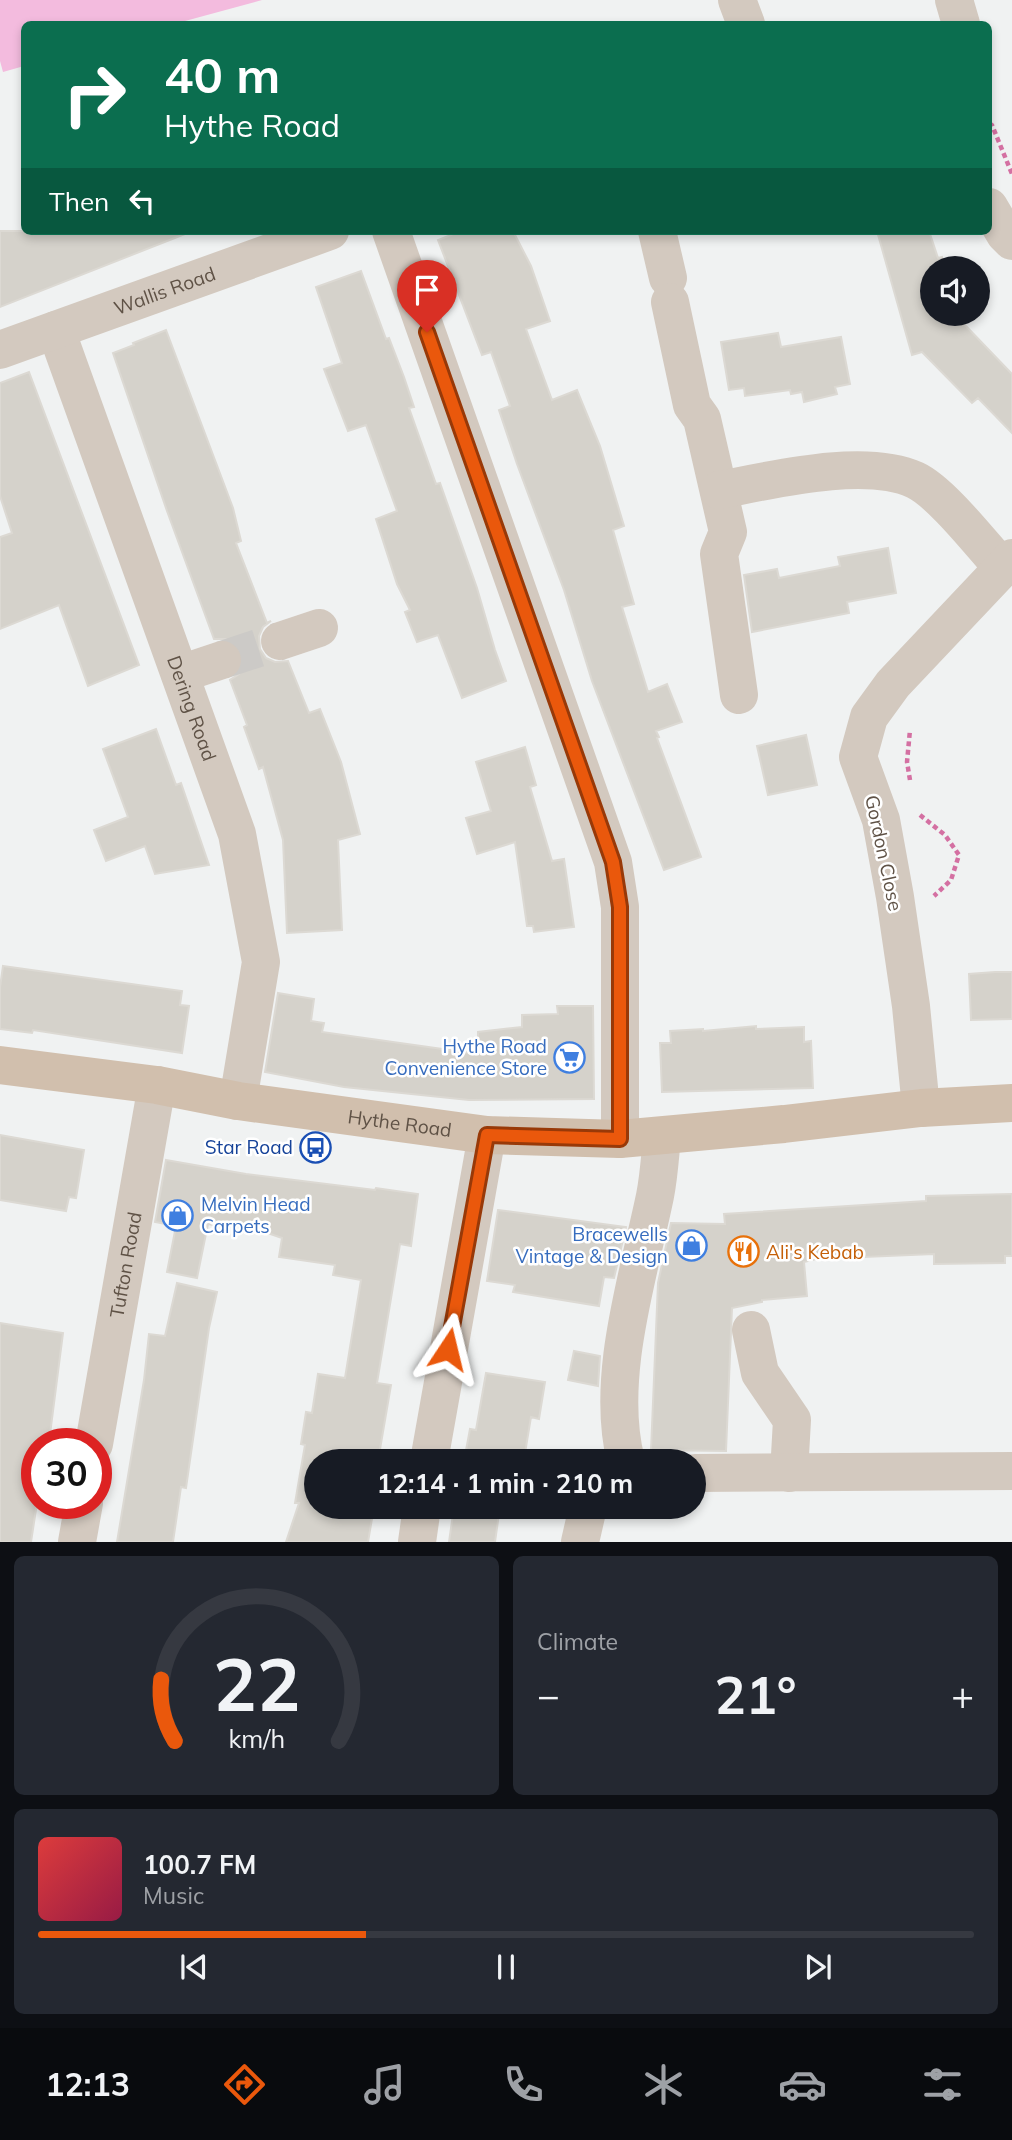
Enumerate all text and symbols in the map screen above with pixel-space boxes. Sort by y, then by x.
text: 40 m [164,44,280,105]
icon: right [49,49,140,140]
text: Hythe Road [164,105,340,145]
icon: left [123,182,161,220]
text: Then [49,185,109,218]
map controls [920,256,990,326]
button: sound [920,256,990,326]
pin [397,260,457,332]
street label: Wallis Road [111,261,219,320]
icon: arrive [408,271,446,309]
street label: Dering Road [162,652,222,764]
street label: Gordon Close [860,793,908,913]
place label: Hythe Road Convenience Store [385,1034,547,1080]
supermarket icon: Hythe Road Convenience Store [553,1040,587,1074]
street label: Hythe Road [346,1104,453,1142]
bus stop icon: Star Road [299,1130,333,1164]
place label: Star Road [205,1135,293,1159]
place label: Melvin Head Carpets [201,1192,311,1238]
shop icon: Melvin Head Carpets [161,1198,195,1232]
street label: Tufton Road [104,1210,147,1320]
place label: Bracewells Vintage & Design [516,1222,668,1268]
shop icon: Bracewells Vintage & Design [674,1228,708,1262]
restaurant icon: Ali's Kebab [726,1235,760,1269]
place label: Ali's Kebab [766,1240,864,1264]
position arrow [411,1312,485,1386]
speed limit sign: 30 [21,1428,112,1519]
text: 12:14 · 1 min · 210 m [377,1467,633,1500]
text: Climate [537,1627,618,1656]
text: 22 [213,1639,300,1730]
text: 21° [714,1662,797,1727]
text: − [537,1671,560,1719]
text: + [951,1671,974,1719]
text: km/h [228,1723,285,1754]
text: 100.7 FM [143,1848,256,1881]
text: Music [143,1881,204,1910]
icon: previous [175,1948,213,1986]
icon: pause [487,1948,525,1986]
icon: next [799,1948,837,1986]
icon: directions [220,2060,269,2109]
icon: music [360,2060,409,2109]
icon: phone [499,2060,548,2109]
icon: climate [639,2060,688,2109]
icon: car [778,2060,827,2109]
icon: filters [918,2060,967,2109]
text: 12:13 [45,2064,130,2104]

